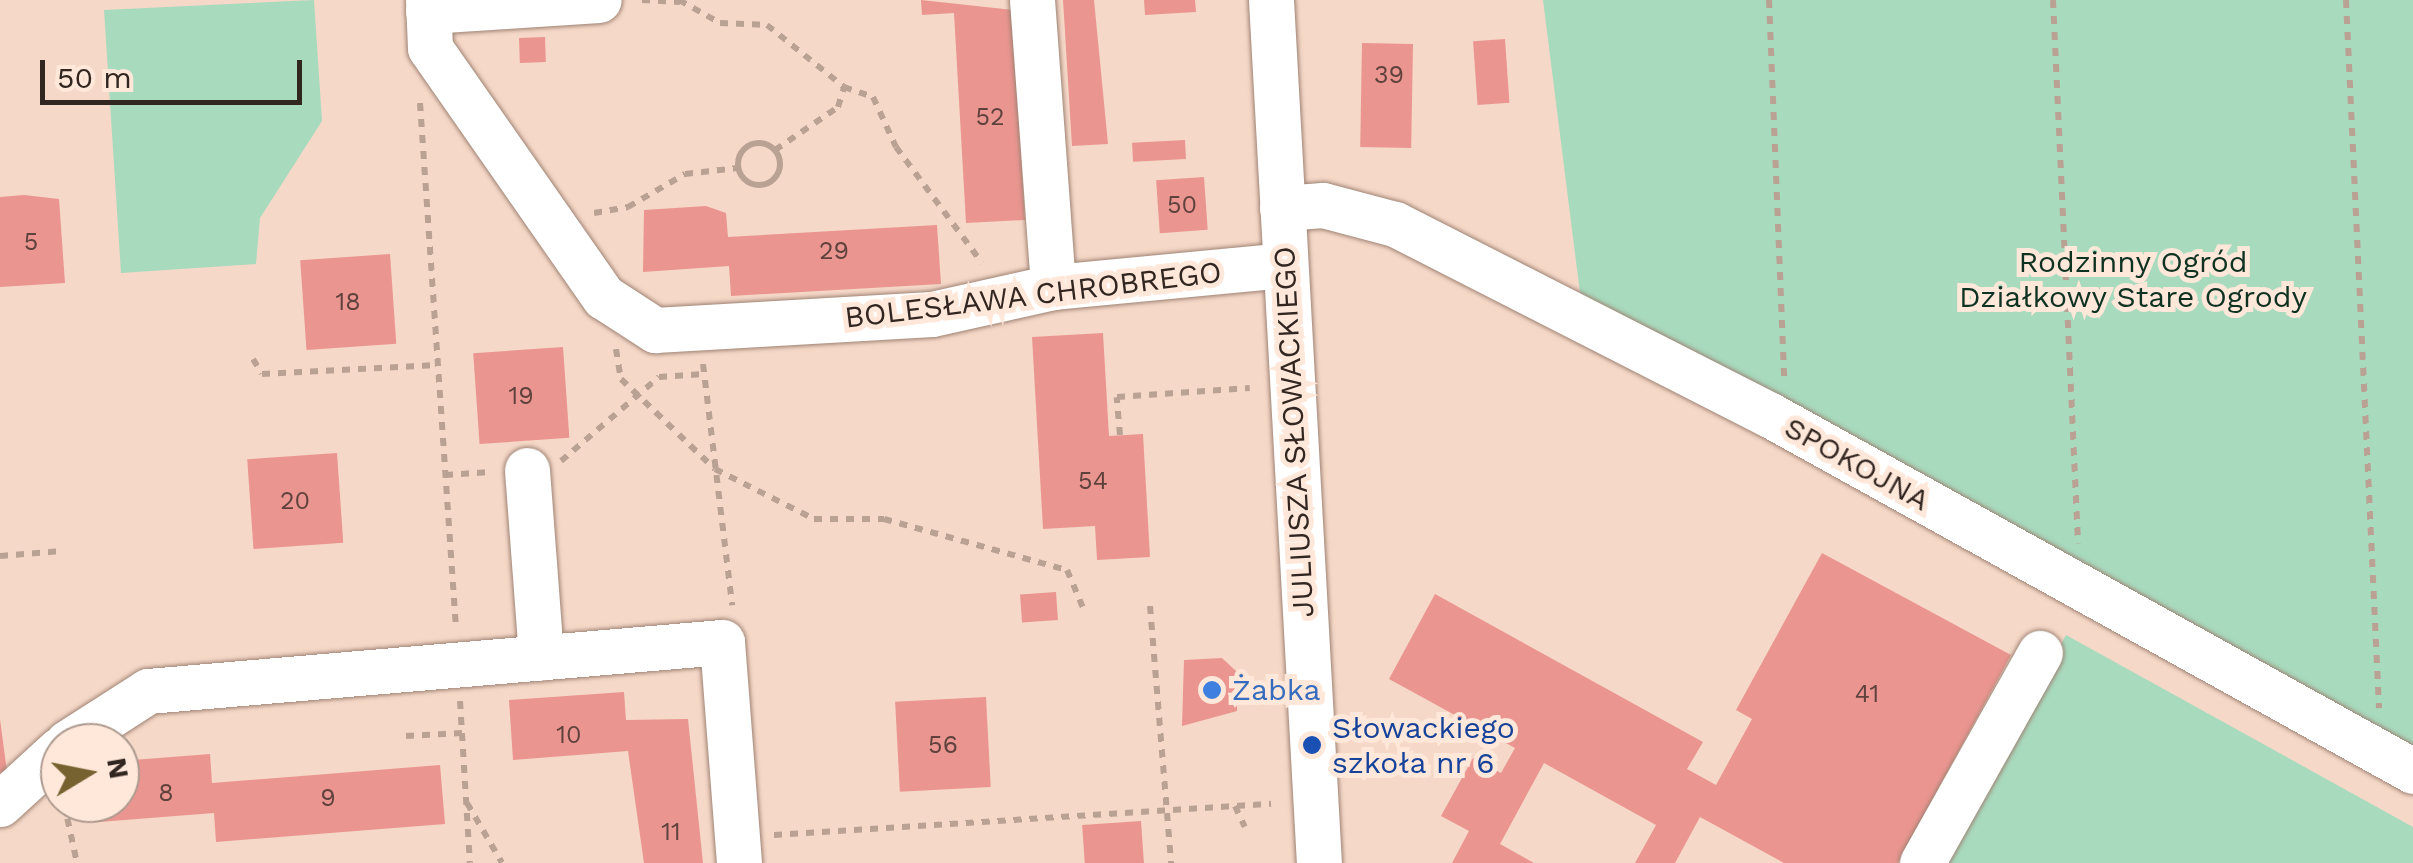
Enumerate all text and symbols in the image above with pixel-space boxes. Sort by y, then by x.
scale bar [45,40,308,102]
text: 50 m [57,60,132,95]
house number: 39 [1374,60,1404,90]
house number: 52 [975,102,1005,132]
house number: 50 [1167,190,1197,220]
house number: 5 [24,227,38,257]
house number: 29 [819,236,849,266]
park label: Rodzinny Ogród Działkowy Stare Ogrody [1959,244,2307,314]
street label: JULIUSZA SŁOWACKIEGO [1266,245,1322,619]
street label: BOLESŁAWA CHROBREGO [842,254,1224,336]
house number: 18 [335,287,361,317]
house number: 19 [508,381,534,411]
street label: SPOKOJNA [1778,409,1936,519]
house number: 54 [1078,466,1108,496]
house number: 20 [280,486,310,516]
place label: Żabka [1232,672,1320,708]
marker: Żabka [1201,679,1223,701]
house number: 41 [1855,679,1879,709]
place label: Słowackiego szkoła nr 6 [1332,710,1515,780]
house number: 10 [556,720,582,750]
north arrow [40,723,140,823]
house number: 56 [928,730,958,760]
marker: Słowackiego szkoła nr 6 [1301,734,1323,756]
text: N [100,755,136,781]
house number: 8 [158,778,174,808]
house number: 9 [320,783,336,813]
house number: 11 [661,817,681,847]

